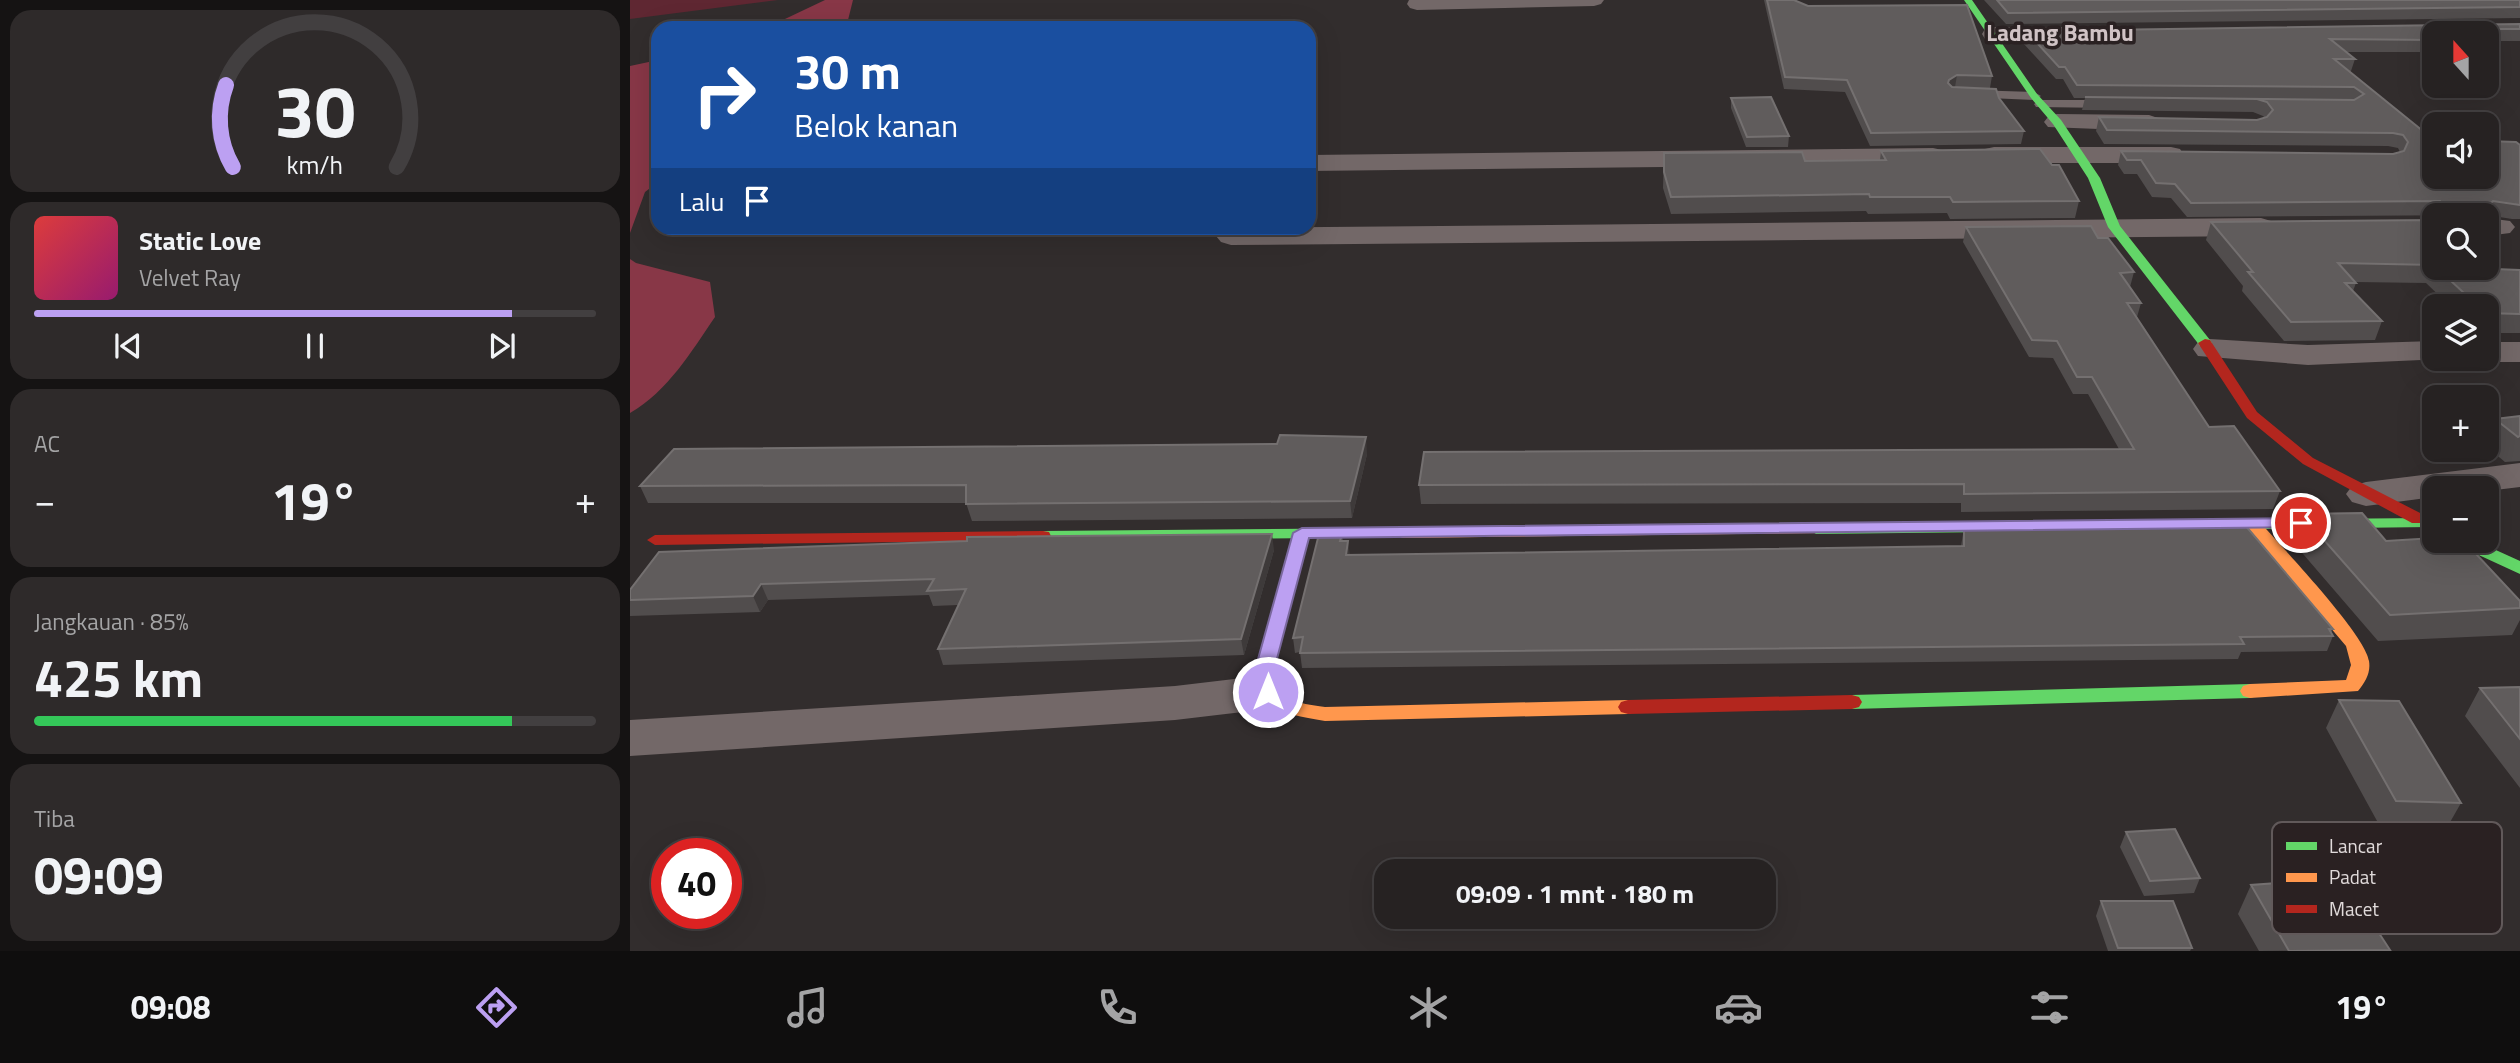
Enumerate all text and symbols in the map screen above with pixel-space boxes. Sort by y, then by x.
district label: Ladang Bambu [1986,15,2134,50]
north arrow [2422,21,2499,98]
map controls [2422,21,2499,553]
text: 30 m [794,33,901,108]
icon: right [679,49,770,140]
text: 30 [274,55,356,165]
text: Belok kanan [794,101,958,149]
button: sound [2422,112,2499,189]
text: km/h [287,146,343,184]
text: Lalu [679,182,724,221]
icon: arrive [738,182,776,220]
button: search [2422,203,2499,280]
text: Static Love [139,221,261,260]
text: Velvet Ray [139,260,241,295]
button: layers [2422,294,2499,371]
icon: previous [109,327,147,365]
icon: pause [296,327,334,365]
icon: next [483,327,521,365]
button: + [2422,385,2499,462]
text: AC [34,426,60,461]
text: 19° [271,461,359,540]
text: − [34,471,55,529]
text: + [575,471,596,529]
button: − [2422,476,2499,553]
pin [2271,493,2331,553]
icon: arrive [2282,504,2320,542]
text: Jangkauan · 85% [34,604,189,639]
text: 425 km [34,638,203,717]
position arrow [1231,655,1305,729]
text: Tiba [34,801,75,836]
legend [2272,822,2502,934]
text: Lancar [2329,831,2383,860]
text: 09:09 [34,835,164,914]
speed limit sign: 40 [651,838,742,929]
text: Padat [2329,862,2376,891]
text: 09:09 · 1 mnt · 180 m [1456,874,1694,913]
text: Macet [2329,894,2379,923]
text: 09:08 [131,983,211,1031]
icon: directions [472,983,521,1032]
icon: music [783,983,832,1032]
icon: phone [1093,983,1142,1032]
icon: climate [1404,983,1453,1032]
icon: car [1714,983,1763,1032]
icon: filters [2025,983,2074,1032]
text: 19° [2335,983,2389,1031]

